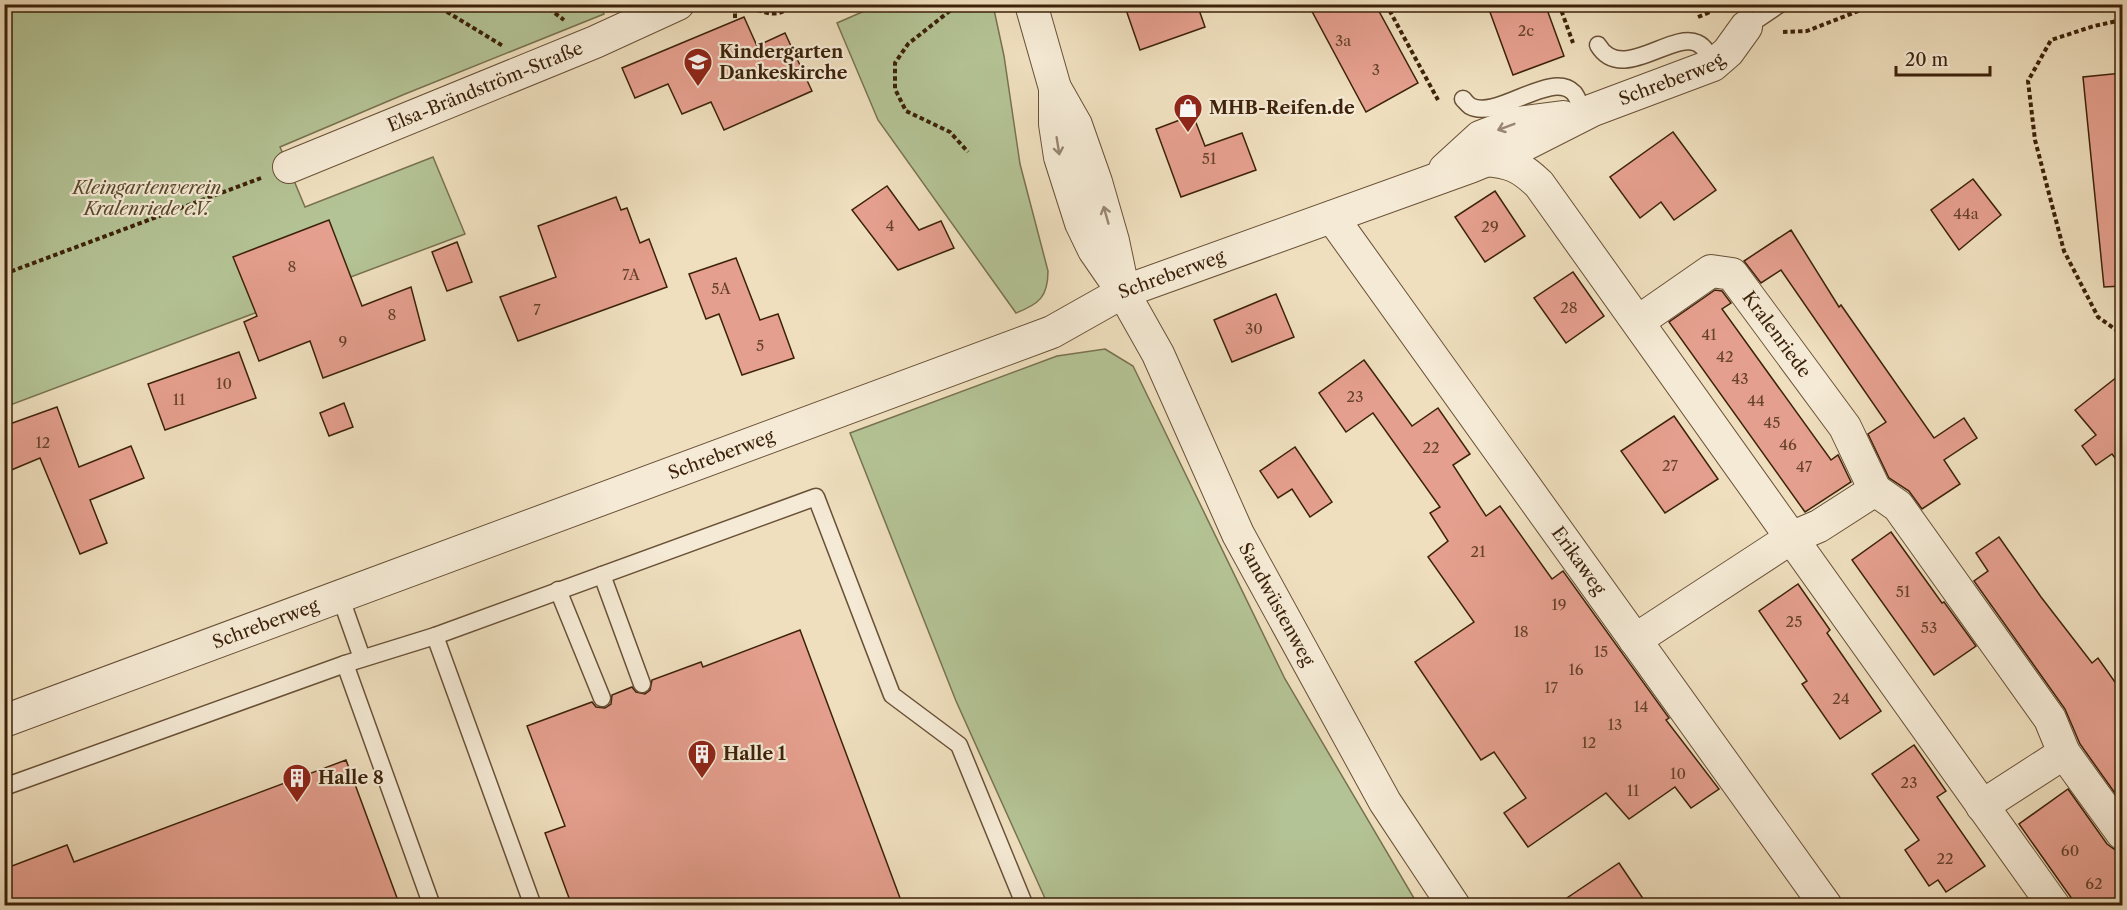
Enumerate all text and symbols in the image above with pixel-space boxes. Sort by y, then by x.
house number: 2c [1518,21,1534,40]
house number: 3a [1335,31,1351,50]
street label: Elsa-Brändström-Straße [384,37,586,137]
scale bar [1896,39,1990,77]
place label: Kindergarten Dankeskirche [719,41,848,84]
school or university icon: Kindergarten Dankeskirche [682,46,714,88]
street label: Schreberweg [1616,49,1729,110]
text: 20 m [1905,49,1949,71]
house number: 3 [1372,60,1380,79]
shop icon: MHB-Reifen.de [1172,92,1204,134]
place label: MHB-Reifen.de [1209,97,1355,119]
one-way arrow [1498,122,1516,133]
one-way arrow [1053,136,1064,156]
house number: 51 [1202,149,1217,168]
park label: Kleingartenverein Kralenriede e.V. [71,177,221,220]
house number: 44a [1953,204,1979,223]
one-way arrow [1100,206,1111,225]
house number: 4 [886,216,894,235]
house number: 29 [1481,217,1499,236]
street label: Schreberweg [1115,245,1228,304]
house number: 8 [288,257,297,276]
house number: 7A [622,265,641,284]
house number: 5A [711,279,732,298]
street label: Kralenriede [1737,287,1816,382]
house number: 28 [1560,298,1578,317]
house number: 7 [533,300,541,319]
house number: 8 [388,305,397,324]
house number: 30 [1245,319,1263,338]
house number: 41 [1702,325,1717,344]
house number: 9 [339,332,347,351]
house number: 5 [756,336,764,355]
house number: 42 [1716,347,1734,366]
house number: 43 [1732,369,1748,388]
house number: 10 [216,374,232,393]
house number: 23 [1347,387,1363,406]
house number: 11 [173,390,186,409]
house number: 44 [1747,391,1765,410]
house number: 45 [1764,413,1780,432]
street label: Schreberweg [665,425,778,485]
house number: 12 [36,433,50,452]
house number: 46 [1779,435,1797,454]
house number: 22 [1422,438,1440,457]
house number: 27 [1662,456,1679,475]
house number: 47 [1796,457,1813,476]
street label: Erikaweg [1547,522,1611,600]
street label: Sandwüstenweg [1234,539,1319,670]
house number: 21 [1471,542,1486,561]
house number: 51 [1896,582,1911,601]
street label: Schreberweg [209,594,322,654]
house number: 19 [1551,595,1567,614]
house number: 25 [1786,612,1802,631]
house number: 53 [1921,618,1937,637]
house number: 18 [1513,622,1529,641]
house number: 15 [1594,642,1608,661]
house number: 16 [1568,660,1584,679]
house number: 17 [1544,678,1558,697]
house number: 24 [1832,689,1850,708]
house number: 14 [1634,697,1648,716]
house number: 13 [1608,715,1622,734]
house number: 12 [1582,733,1596,752]
building icon: Halle 1 [686,738,718,780]
place label: Halle 1 [723,743,786,765]
building icon: Halle 8 [281,762,313,804]
house number: 10 [1670,764,1686,783]
place label: Halle 8 [318,767,384,789]
house number: 23 [1901,773,1917,792]
house number: 11 [1627,781,1640,800]
house number: 60 [2061,841,2079,860]
house number: 22 [1936,849,1954,868]
house number: 62 [2085,874,2103,893]

